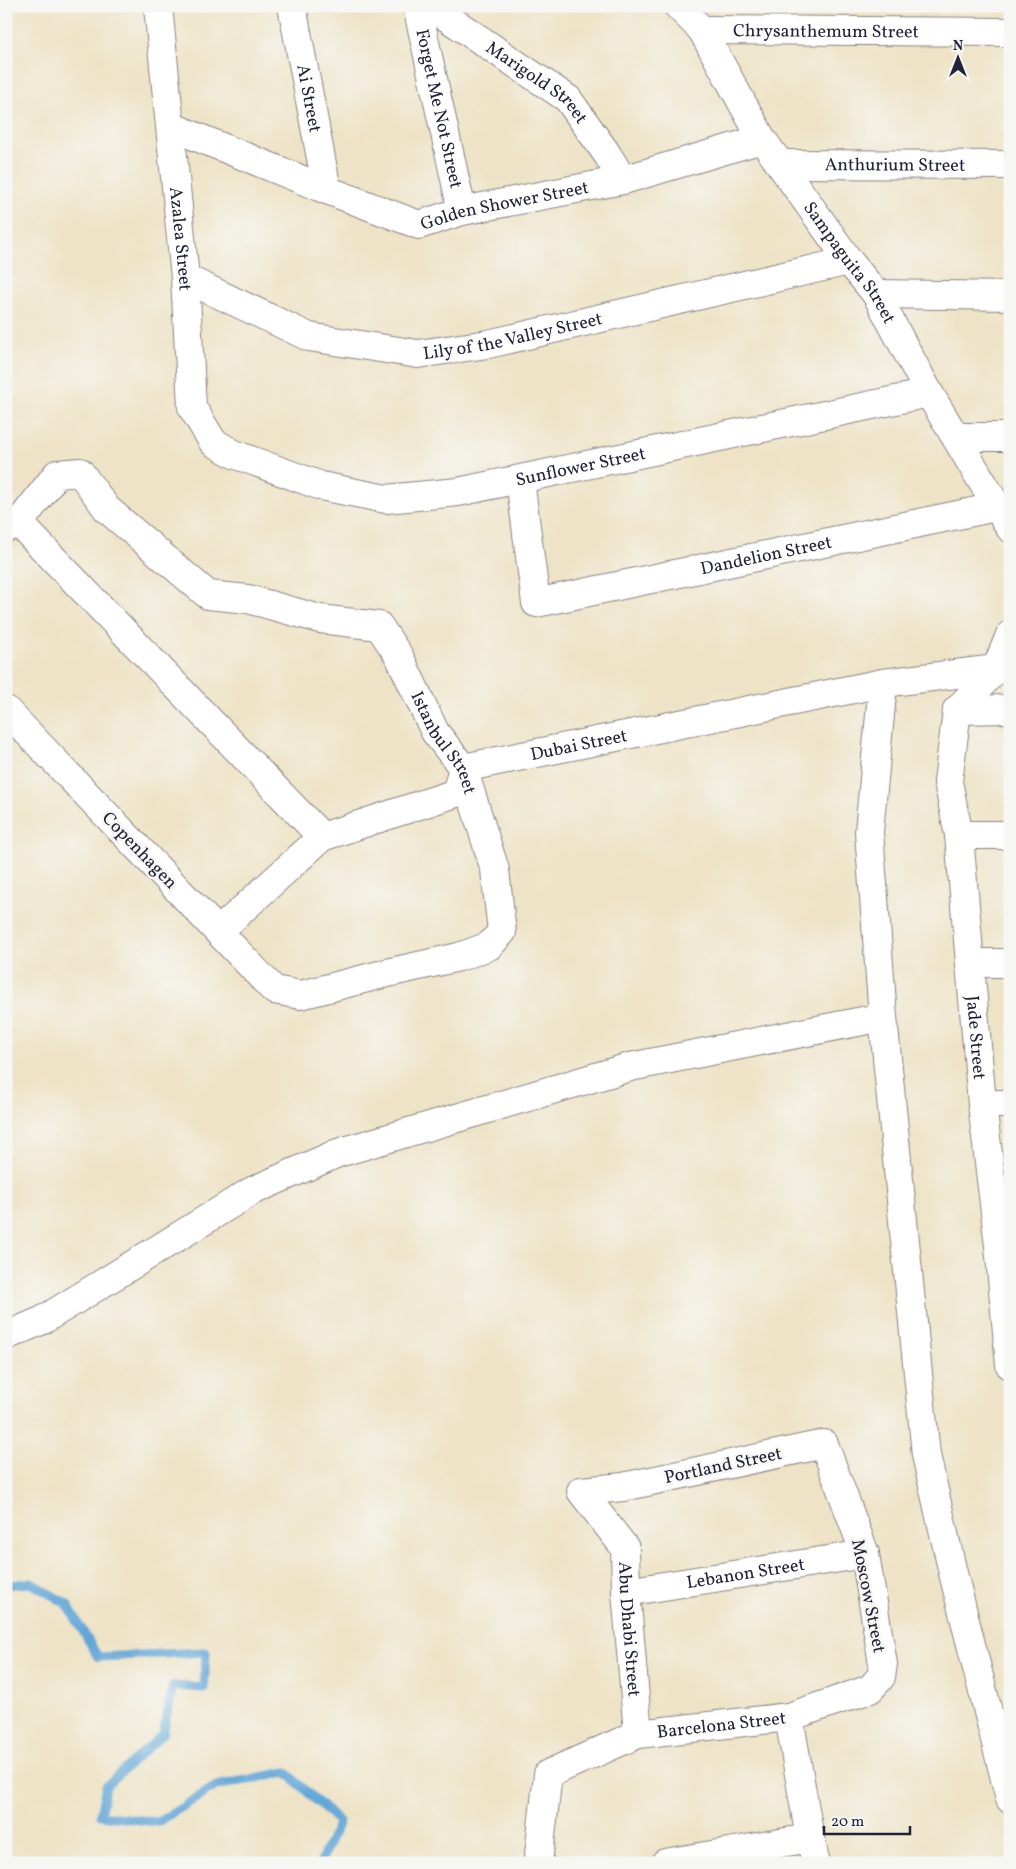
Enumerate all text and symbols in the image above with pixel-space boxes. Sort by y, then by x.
street label: Chrysanthemum Street [733,19,919,45]
street label: Forget Me Not Street [408,27,468,191]
north arrow [934,32,984,82]
street label: Marigold Street [480,36,593,129]
text: N [953,37,963,56]
street label: Ai Street [289,62,327,135]
street label: Anthurium Street [825,153,965,179]
street label: Golden Shower Street [418,176,591,238]
street label: Azalea Street [162,186,197,292]
street label: Sampaguita Street [797,197,901,329]
street label: Lily of the Valley Street [422,307,605,367]
street label: Sunflower Street [514,442,648,494]
street label: Dandelion Street [698,531,834,582]
street label: Istanbul Street [403,687,481,798]
street label: Dubai Street [528,724,630,768]
street label: Copenhagen [96,807,183,896]
street label: Jade Street [959,995,991,1081]
street label: Portland Street [662,1442,784,1491]
street label: Moscow Street [844,1537,891,1655]
street label: Lebanon Street [685,1553,807,1596]
street label: Abu Dhabi Street [611,1561,646,1698]
street label: Barcelona Street [656,1706,788,1746]
scale bar [824,1804,910,1836]
text: 20 m [831,1812,864,1833]

